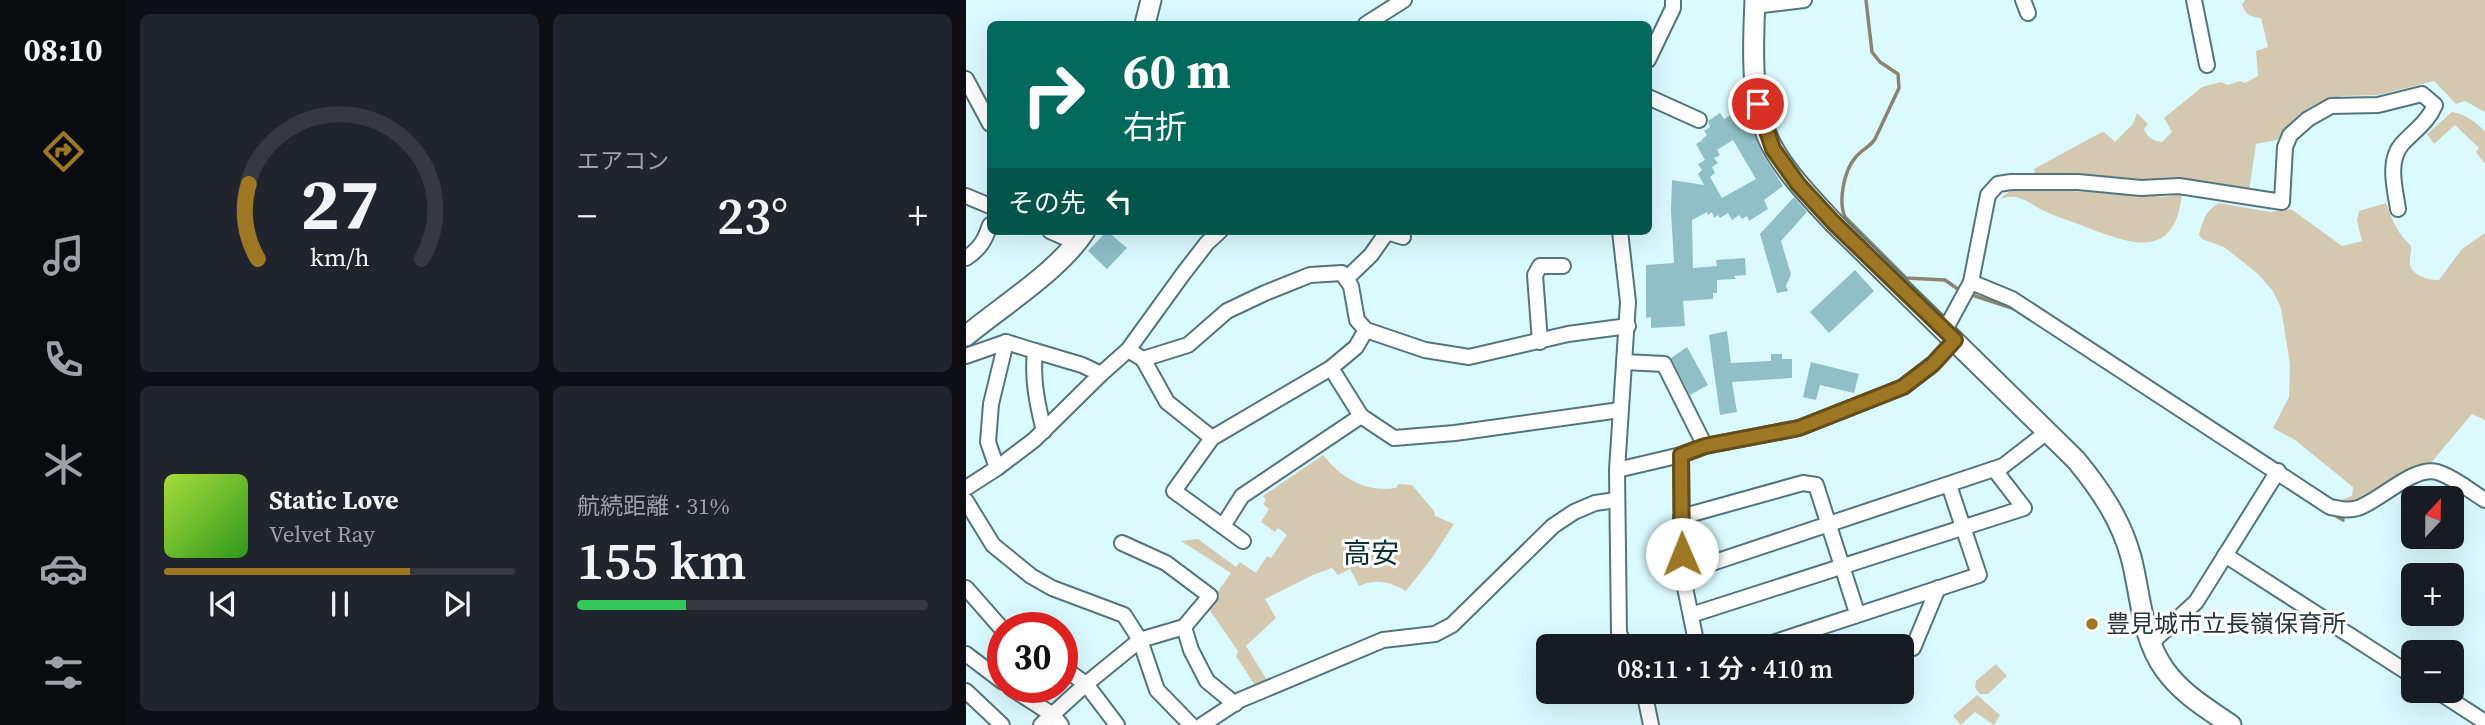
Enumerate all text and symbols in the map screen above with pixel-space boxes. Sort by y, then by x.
text: 08:10 [24,28,102,72]
text: 60 m [1123,37,1231,104]
icon: right [1008,49,1099,140]
pin [1728,74,1788,134]
icon: arrive [1739,85,1777,123]
text: 右折 [1123,105,1187,149]
icon: directions [39,127,88,176]
text: エアコン [577,145,669,177]
text: 27 [300,154,379,253]
text: 23° [717,180,788,251]
icon: left [1100,182,1138,220]
text: その先 [1008,185,1086,221]
text: − [577,190,597,242]
text: + [908,190,928,242]
icon: music [39,231,88,280]
text: km/h [310,240,369,274]
icon: phone [39,335,88,384]
icon: climate [39,440,88,489]
text: Static Love [269,482,398,518]
north arrow [2401,486,2464,550]
map controls [2401,486,2464,703]
text: 航続距離 · 31% [577,490,730,522]
position arrow [1645,517,1719,591]
text: Velvet Ray [269,518,375,550]
text: 155 km [577,525,746,596]
district label: 高安 [1343,534,1399,572]
icon: car [39,544,88,593]
button: + [2401,563,2464,626]
icon: previous [204,585,242,623]
icon: pause [321,585,359,623]
icon: next [438,585,476,623]
place label: 豊見城市立長嶺保育所 [2106,607,2346,640]
speed limit sign: 30 [987,612,1078,703]
marker: 豊見城市立長嶺保育所 [2084,616,2100,632]
button: − [2401,640,2464,703]
icon: filters [39,648,88,697]
text: 08:11 · 1 分 · 410 m [1617,651,1833,687]

